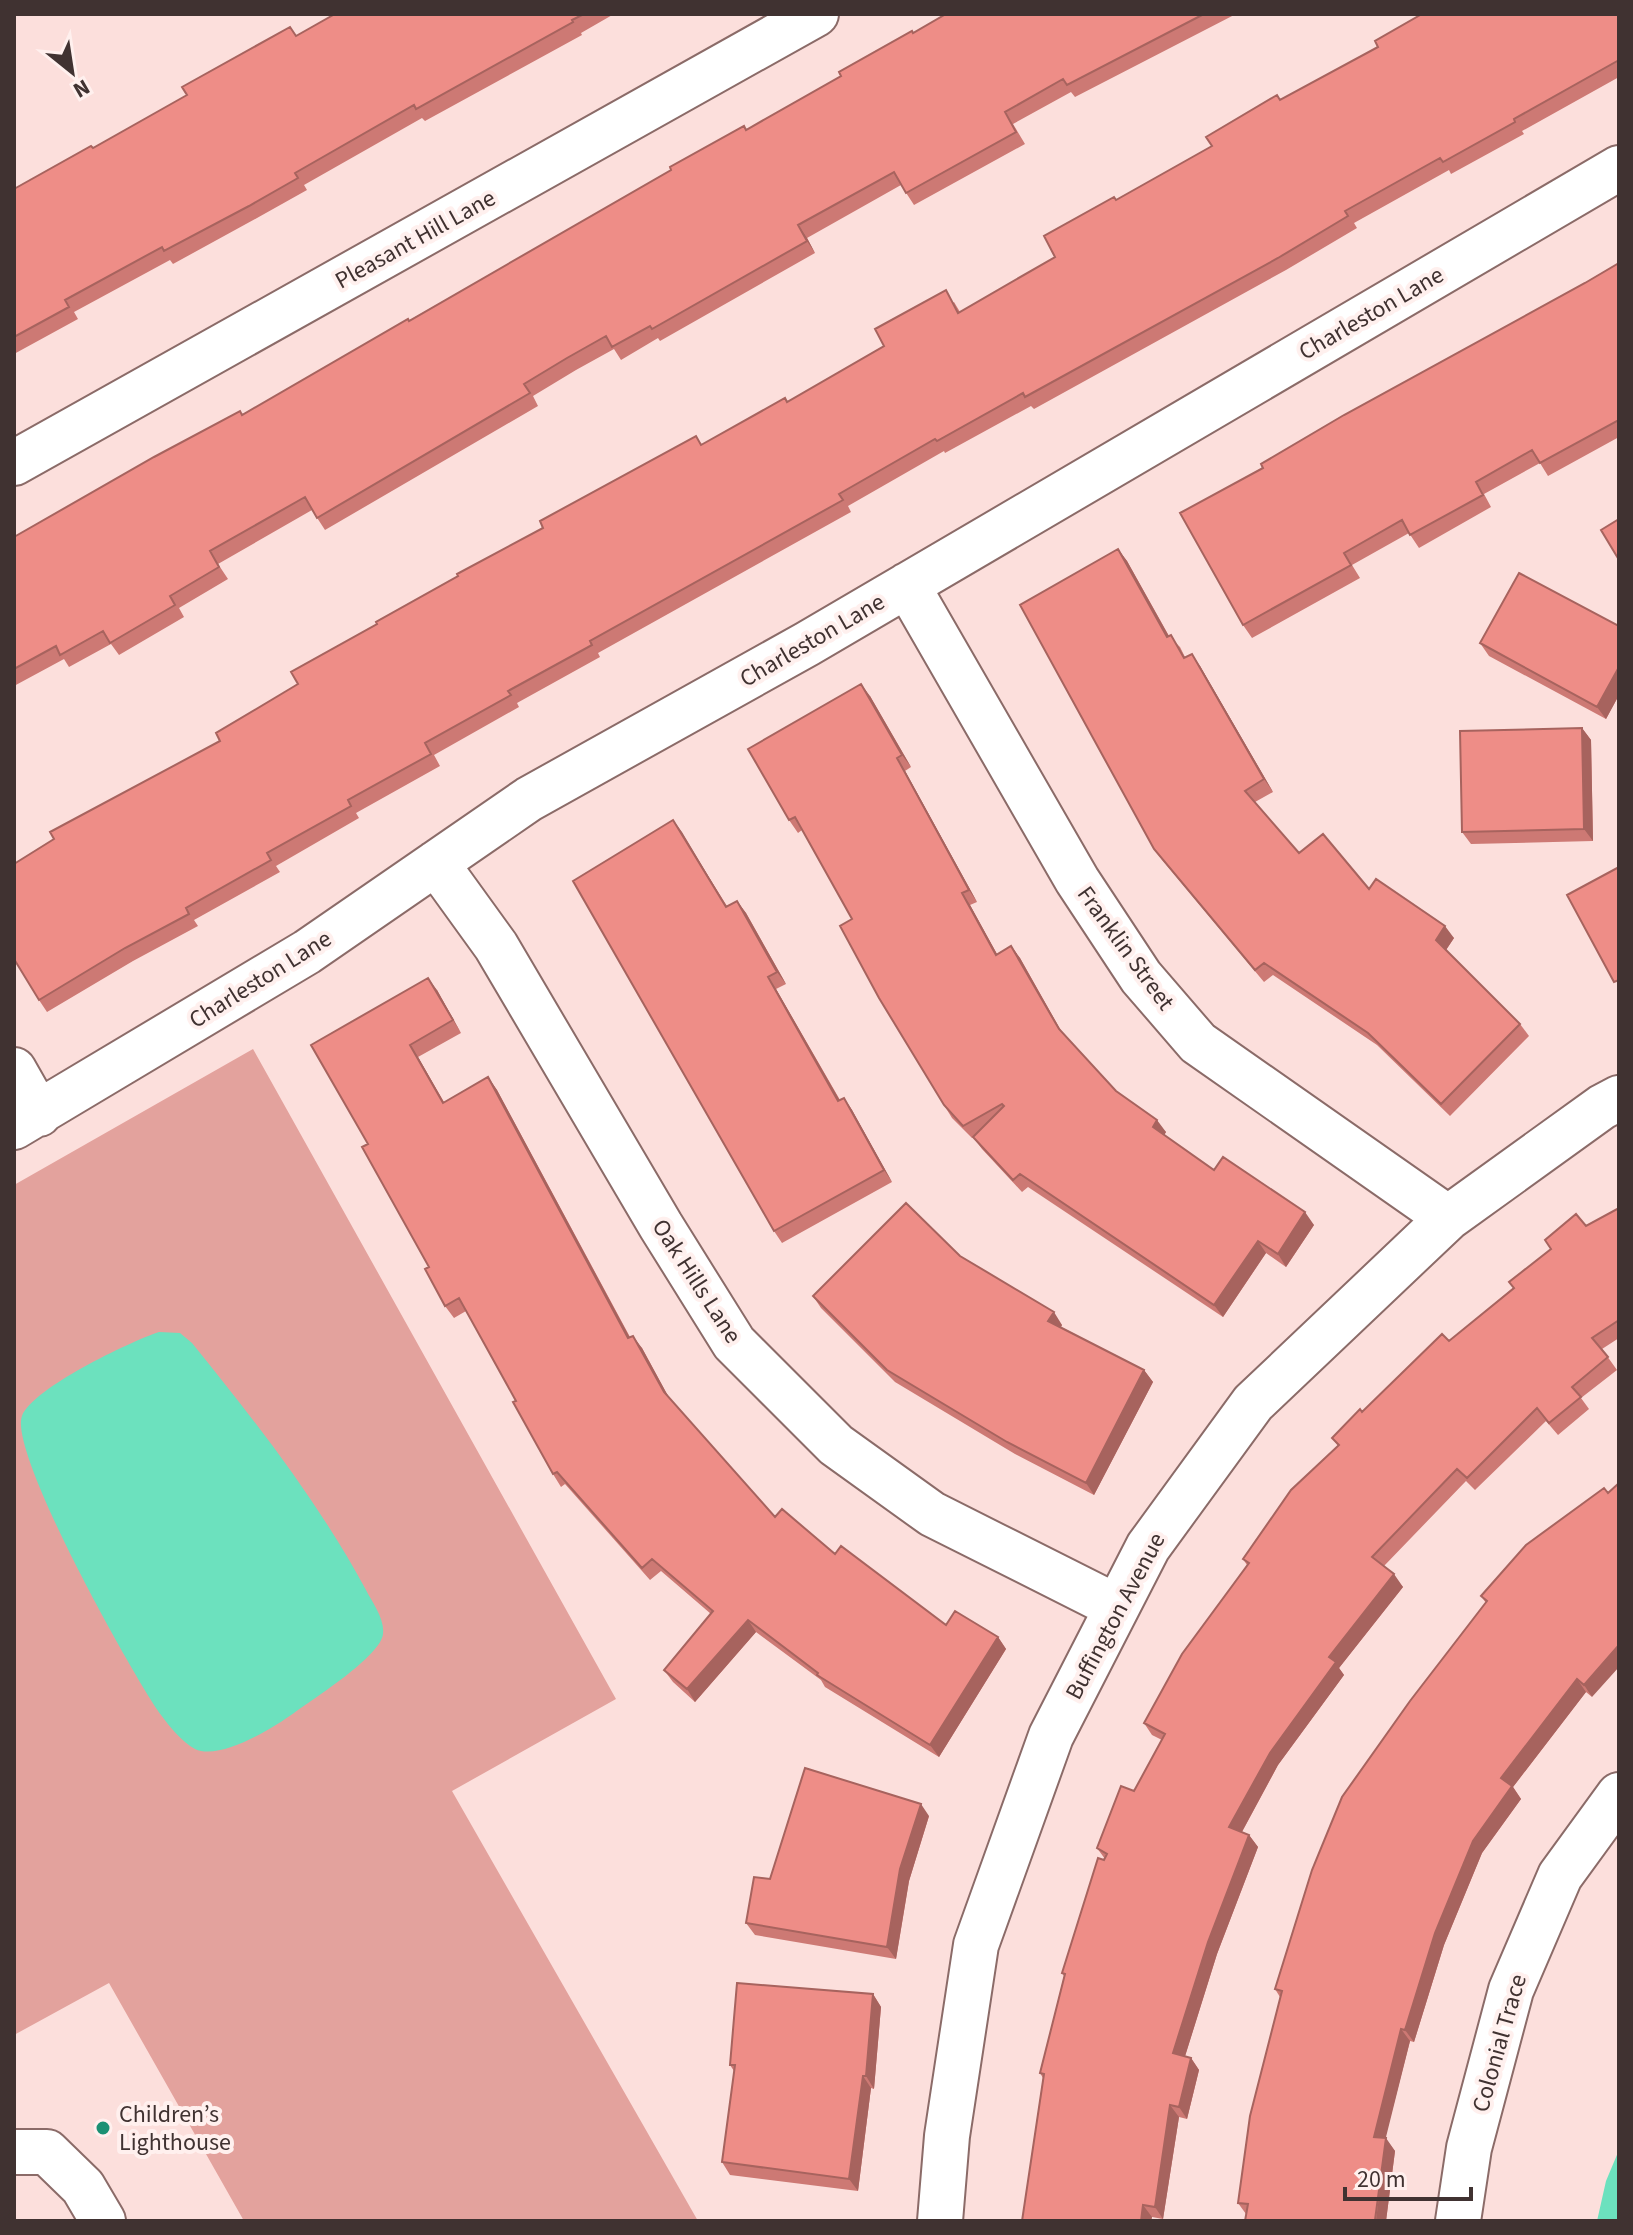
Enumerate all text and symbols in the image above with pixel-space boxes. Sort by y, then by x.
north arrow [32,32,112,112]
text: N [67,71,96,106]
street label: Pleasant Hill Lane [329,181,502,298]
street label: Charleston Lane [1292,258,1450,369]
street label: Charleston Lane [733,585,891,696]
street label: Franklin Street [1068,879,1183,1018]
street label: Charleston Lane [182,922,338,1037]
street label: Oak Hills Lane [643,1212,750,1350]
street label: Buffington Avenue [1057,1526,1174,1706]
street label: Colonial Trace [1463,1970,1536,2116]
place label: Children’s Lighthouse [119,2097,231,2160]
marker: Children’s Lighthouse [94,2119,112,2137]
scale bar [1345,2151,1471,2201]
text: 20 m [1357,2162,1406,2197]

